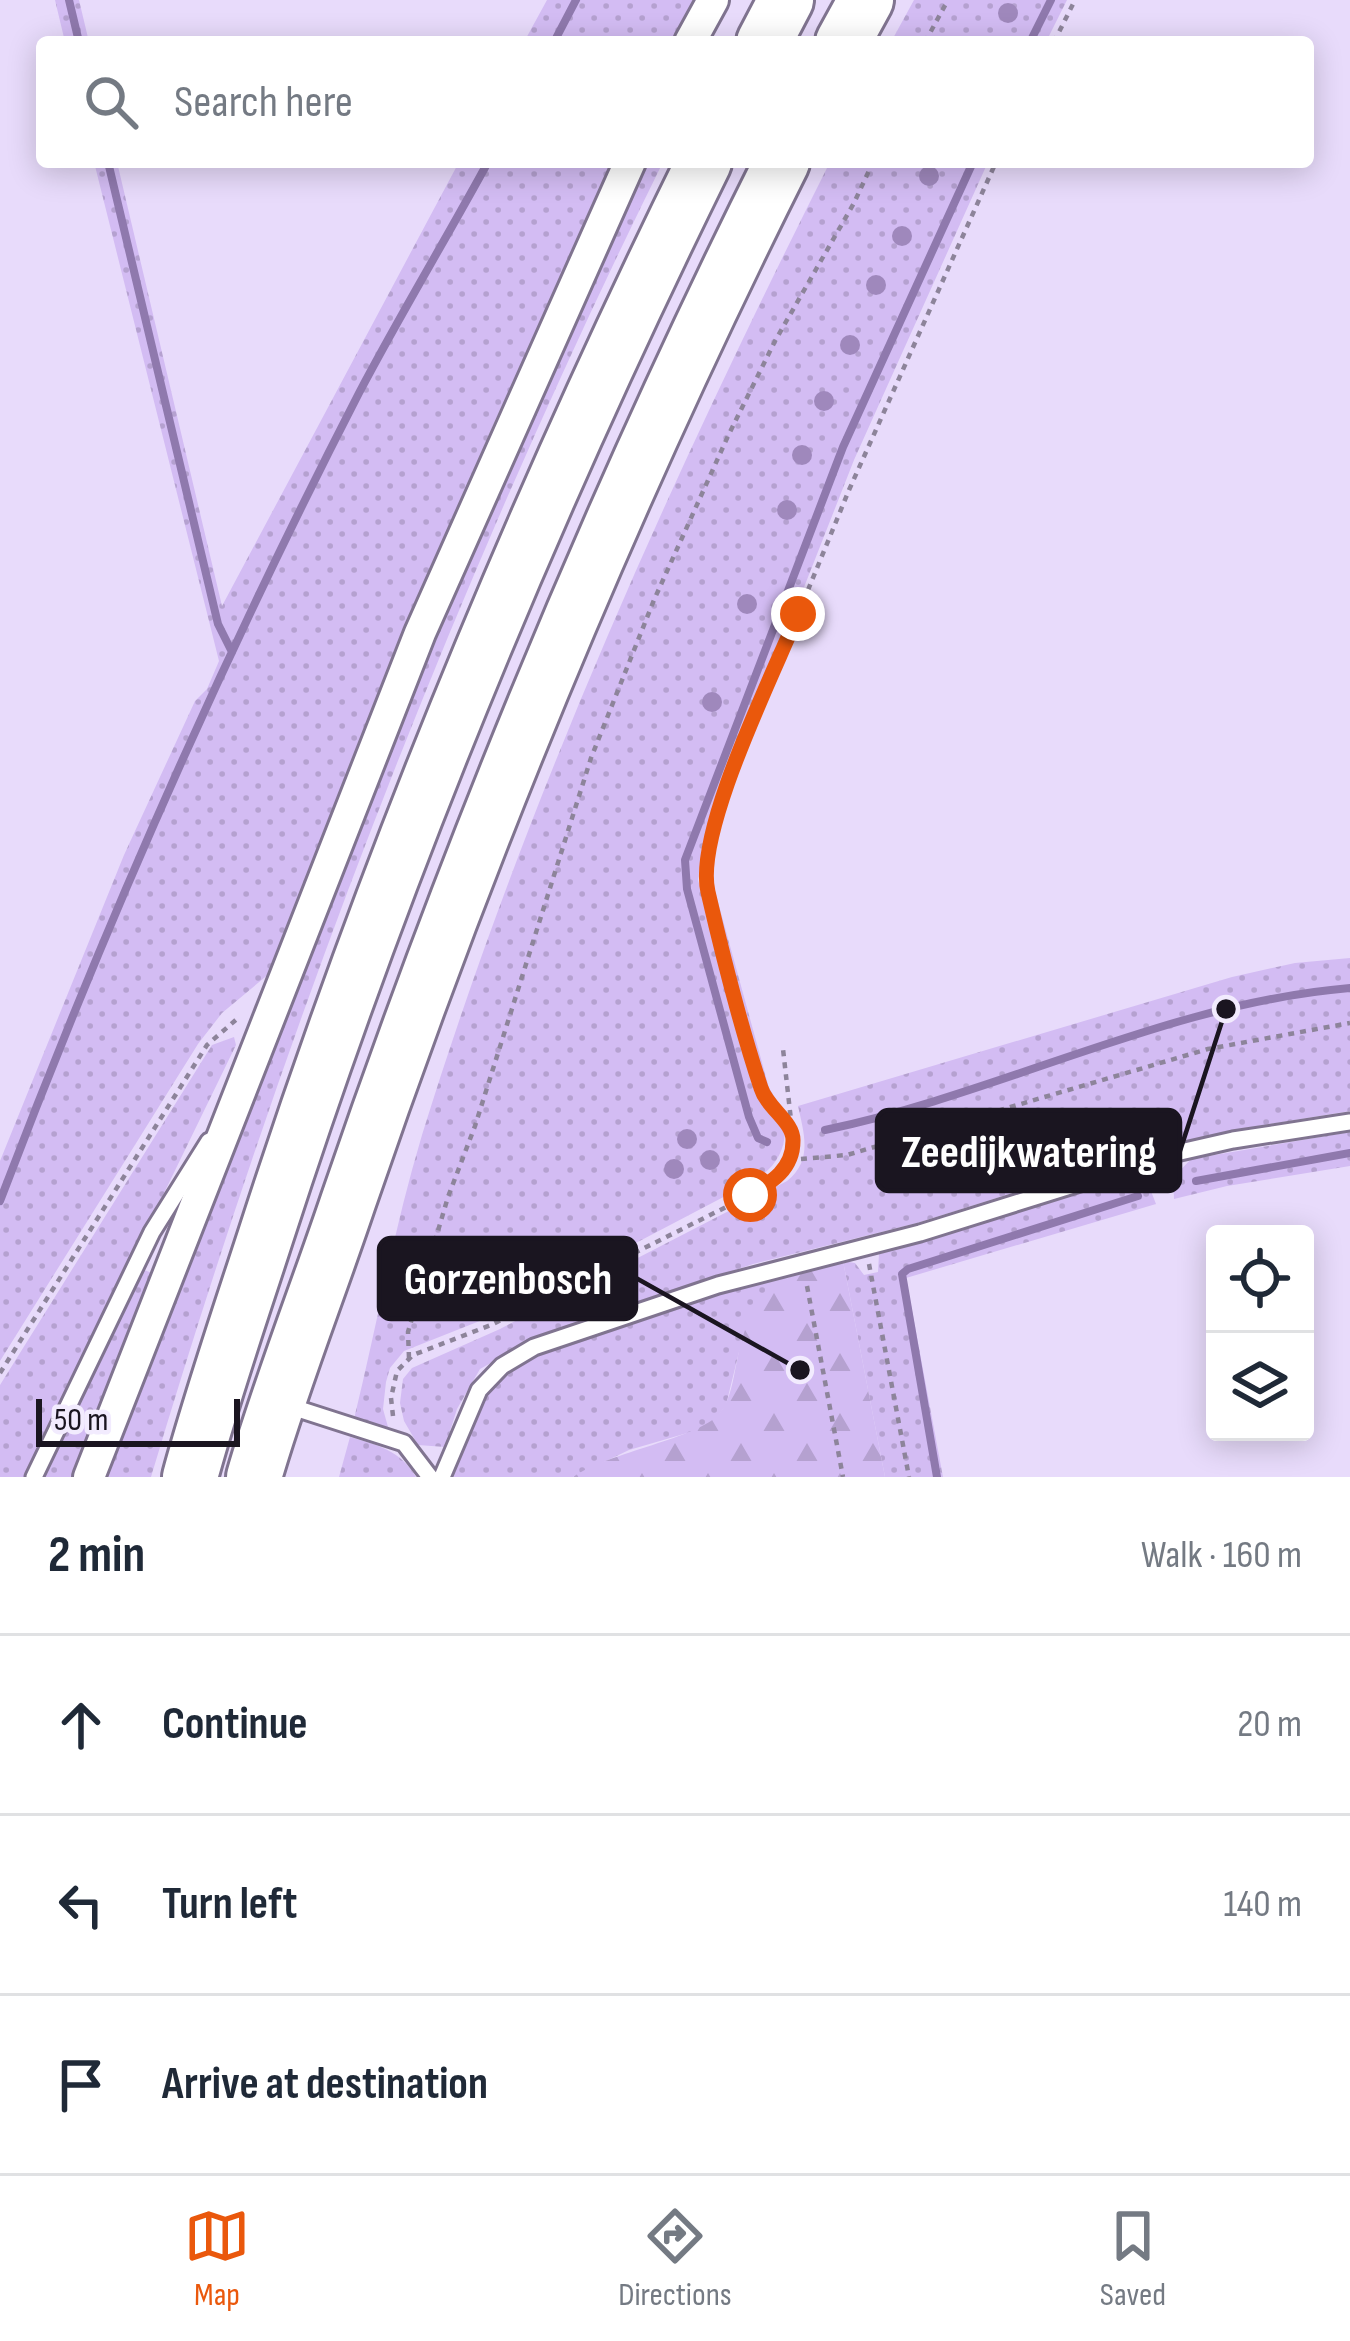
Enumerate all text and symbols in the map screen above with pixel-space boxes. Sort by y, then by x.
search box [36,36,1314,168]
icon: search [78,69,144,135]
text: Search here [174,75,353,130]
route end [771,587,825,641]
callout: Zeedijkwatering [877,1110,1180,1191]
text: Zeedijkwatering [901,1126,1157,1181]
route start [723,1168,777,1222]
map controls [1206,1225,1314,1441]
button: locate [1206,1225,1314,1333]
callout: Gorzenbosch [379,1238,636,1319]
text: Gorzenbosch [404,1253,612,1308]
button: layers [1206,1333,1314,1441]
scale bar [36,1393,240,1446]
text: 50 m [54,1400,108,1440]
text: 2 min [48,1525,145,1586]
text: Walk · 160 m [1141,1532,1302,1579]
icon: ahead [48,1692,114,1758]
text: Continue [162,1697,308,1752]
text: 20 m [1237,1701,1302,1748]
icon: left [48,1872,114,1938]
text: Turn left [162,1877,297,1932]
text: 140 m [1223,1881,1302,1928]
icon: arrive [48,2052,114,2118]
text: Arrive at destination [162,2057,488,2112]
tab: Map [184,2203,250,2315]
tab: Directions [618,2203,732,2315]
tab: Saved [1100,2203,1166,2315]

